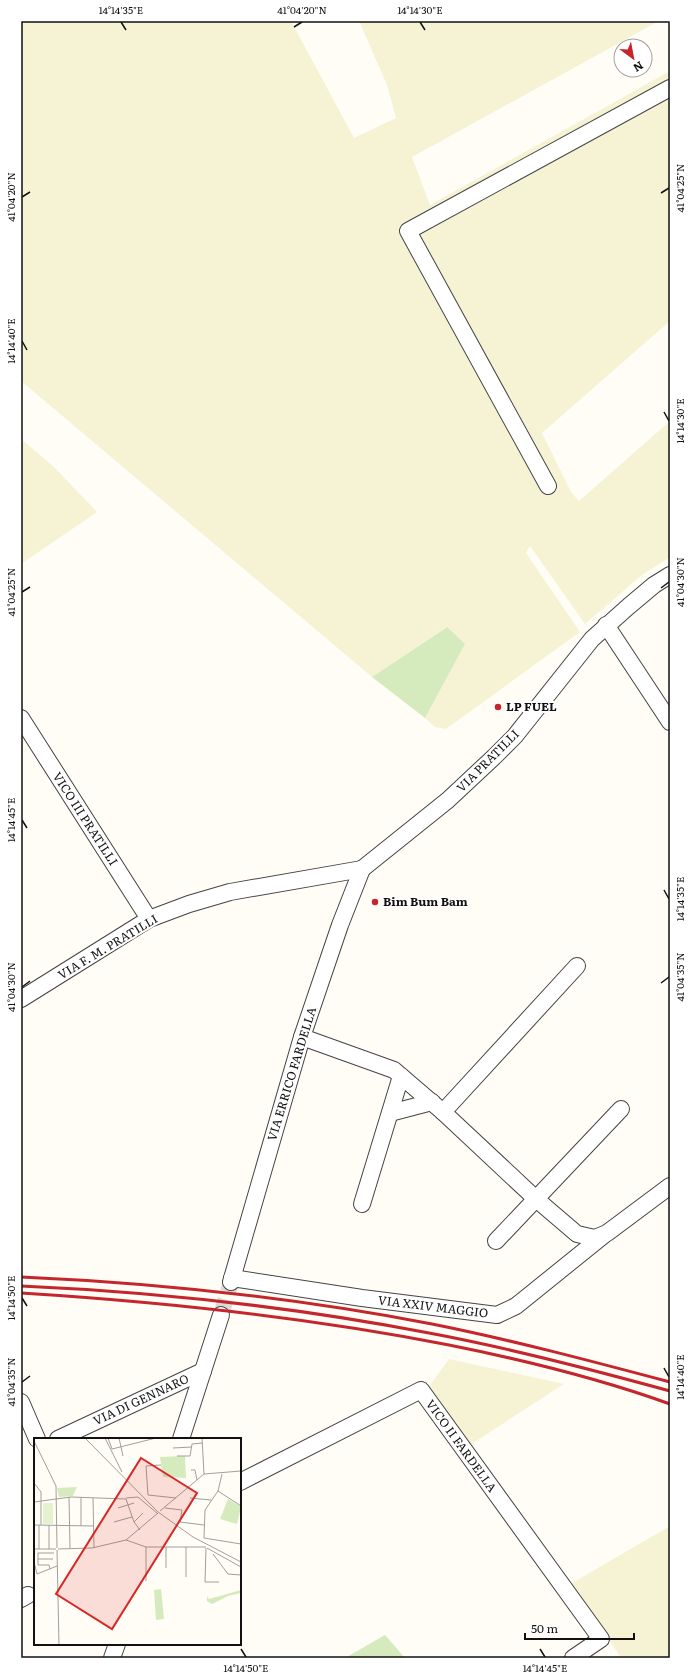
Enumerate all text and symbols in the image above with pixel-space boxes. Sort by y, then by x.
text: 14°14'35"E [99,2,143,17]
text: 41°04'20"N [277,2,327,17]
text: 14°14'30"E [397,2,443,17]
north arrow [613,38,653,78]
text: N [631,58,647,77]
text: 41°04'25"N [672,164,687,212]
text: 41°04'20"N [3,172,18,222]
text: 14°14'40"E [3,318,18,364]
text: 14°14'30"E [672,398,687,444]
text: 41°04'30"N [672,557,687,607]
text: 41°04'25"N [3,568,18,616]
place label: LP FUEL [506,697,557,715]
marker: LP FUEL [493,702,503,712]
street label: VIA PRATILLI [452,725,523,796]
street label: VICO III PRATILLI [49,768,123,869]
text: 14°14'45"E [3,798,18,842]
text: 14°14'35"E [672,877,687,921]
place label: Bim Bum Bam [383,892,468,910]
marker: Bim Bum Bam [370,897,380,907]
street label: VIA F. M. PRATILLI [54,909,161,983]
text: 41°04'35"N [672,952,687,1002]
text: 41°04'30"N [3,962,18,1012]
street label: VIA ERRICO FARDELLA [262,1004,320,1143]
text: 14°14'50"E [3,1276,18,1320]
street label: VIA XXIV MAGGIO [377,1290,489,1322]
text: 14°14'40"E [672,1354,687,1400]
text: 41°04'35"N [3,1357,18,1407]
street label: VIA DI GENNARO [90,1369,191,1429]
street label: VICO II FARDELLA [422,1395,502,1496]
inset map [34,1438,241,1645]
scale bar [525,1615,634,1641]
text: 50 m [531,1619,558,1637]
text: 14°14'50"E [224,1660,268,1675]
text: 14°14'45"E [523,1660,567,1675]

